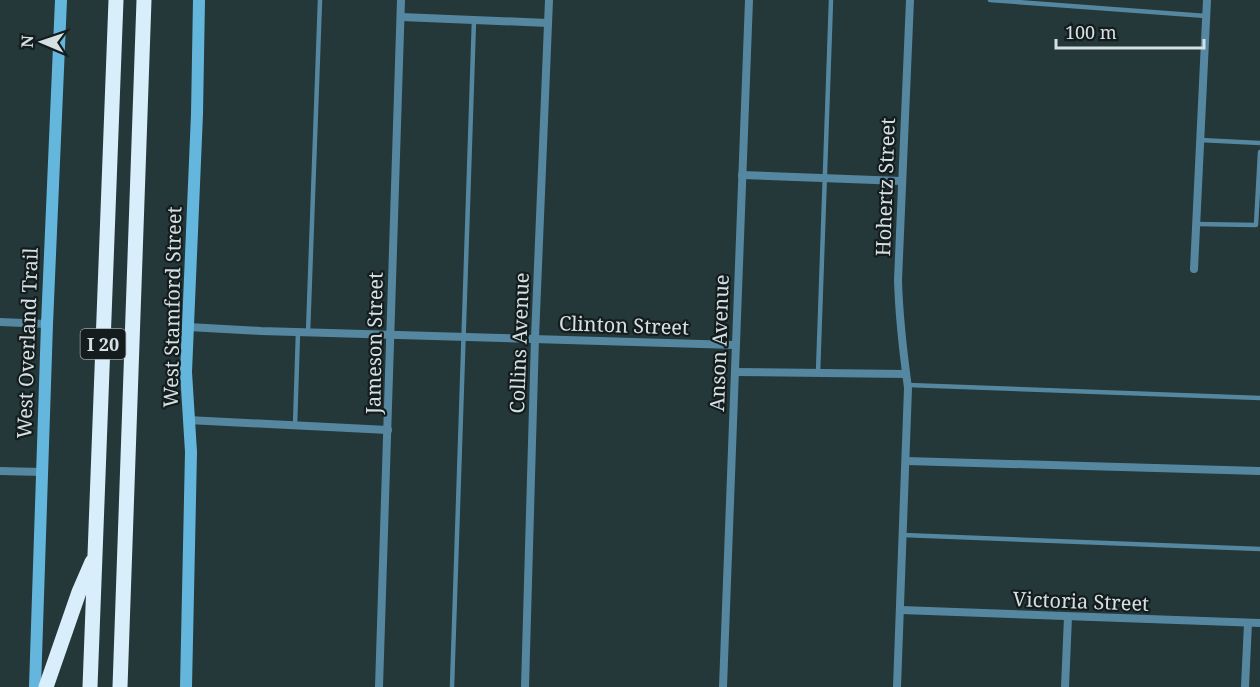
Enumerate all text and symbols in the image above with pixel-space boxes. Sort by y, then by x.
north arrow [12,12,72,72]
scale bar [1056,12,1204,50]
text: 100 m [1065,20,1117,44]
text: N [16,34,38,48]
street label: Hohertz Street [869,117,901,257]
street label: West Stamford Street [157,206,187,408]
street label: West Overland Trail [10,247,44,439]
street label: Jameson Street [359,272,389,415]
street label: Collins Avenue [503,272,535,414]
street label: Anson Avenue [703,274,735,412]
street label: Clinton Street [558,309,690,341]
road number: I 20 [80,329,126,359]
street label: Victoria Street [1012,585,1150,617]

